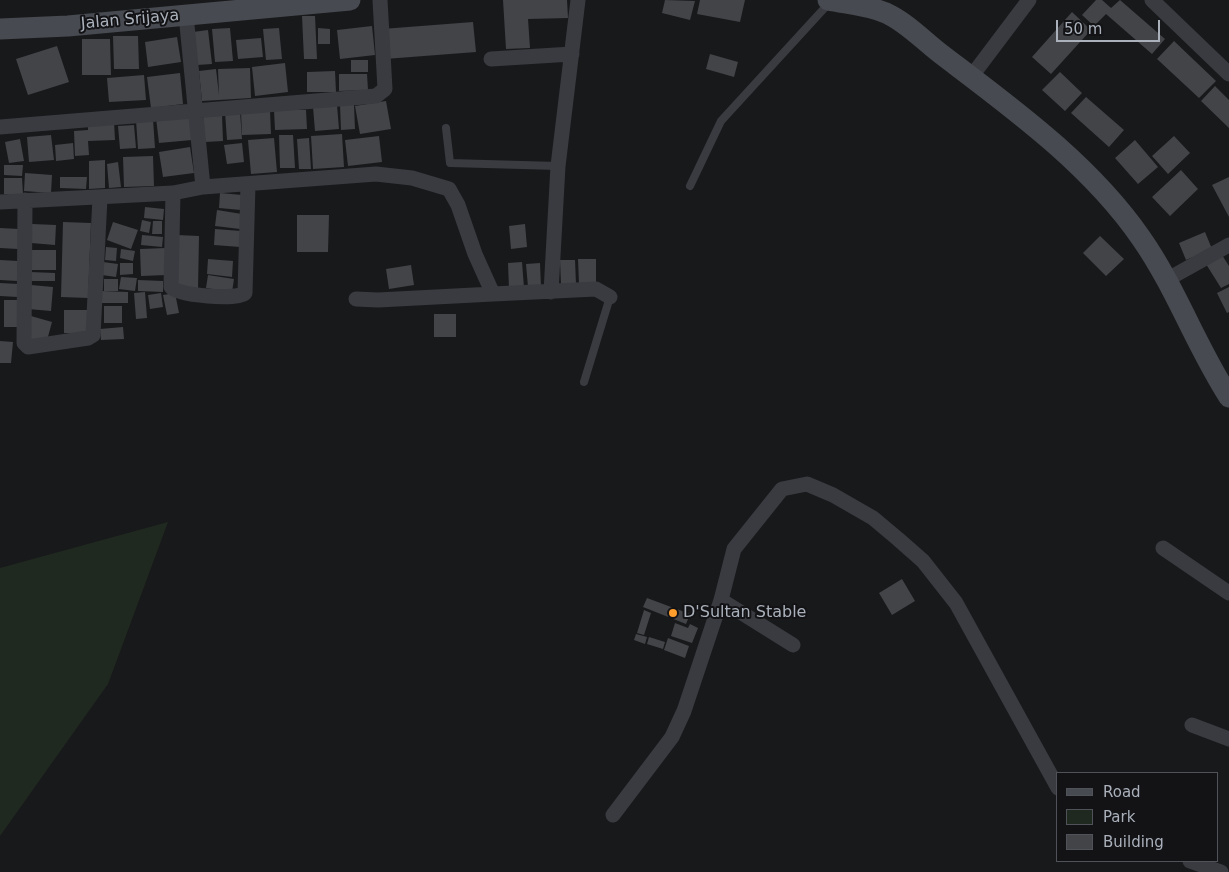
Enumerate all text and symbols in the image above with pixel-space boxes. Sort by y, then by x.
street label: Jalan Srijaya [80,6,180,34]
scale bar [1059,10,1163,42]
text: 50 m [1064,20,1102,38]
place label: D'Sultan Stable [683,603,806,623]
marker: D'Sultan Stable [667,607,679,619]
legend [1056,772,1219,862]
text: Road [1103,783,1141,801]
text: Park [1103,808,1135,826]
text: Building [1103,833,1164,851]

